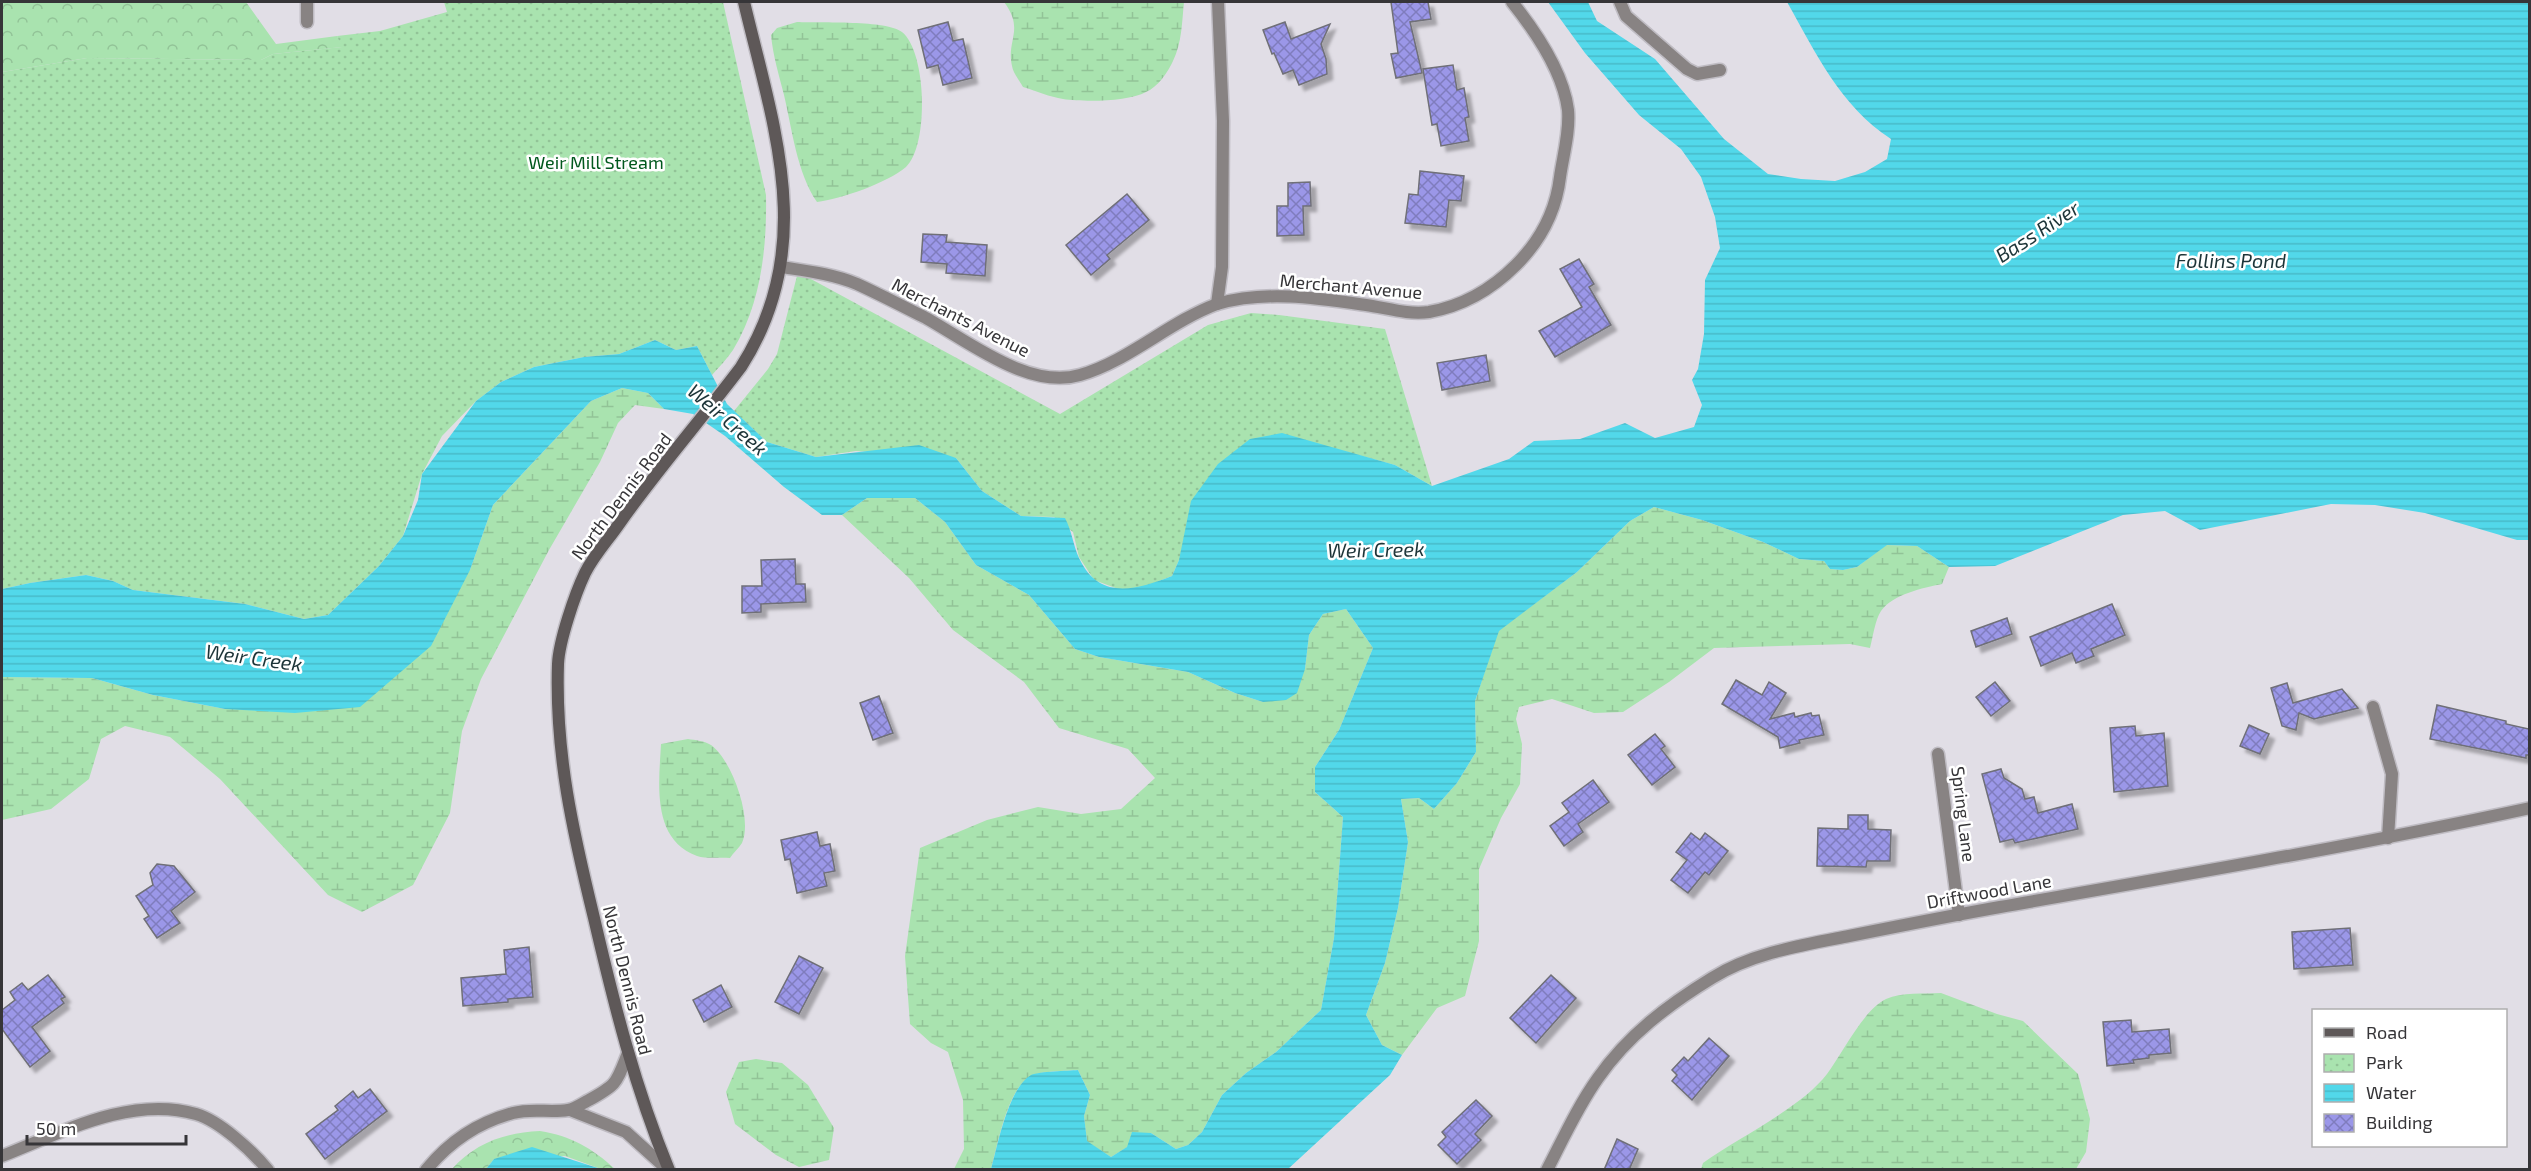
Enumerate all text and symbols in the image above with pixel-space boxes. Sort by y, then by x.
park label: Weir Mill Stream [528,151,664,173]
water label: Bass River [1991,194,2084,267]
water label: Follins Pond [2176,248,2287,272]
street label: Merchant Avenue [1279,269,1423,303]
street label: Merchants Avenue [888,273,1034,361]
water label: Weir Creek [683,378,773,460]
street label: North Dennis Road [566,428,676,564]
water label: Weir Creek [1327,536,1425,562]
water label: Weir Creek [204,638,304,676]
street label: Spring Lane [1947,765,1981,863]
street label: Driftwood Lane [1925,869,2053,913]
street label: North Dennis Road [599,903,657,1057]
legend [2312,1009,2507,1147]
text: Road [2366,1021,2407,1043]
text: Park [2366,1051,2403,1073]
text: Water [2366,1081,2416,1103]
scale bar [27,1108,186,1146]
text: Building [2366,1111,2433,1133]
text: 50 m [36,1117,76,1139]

